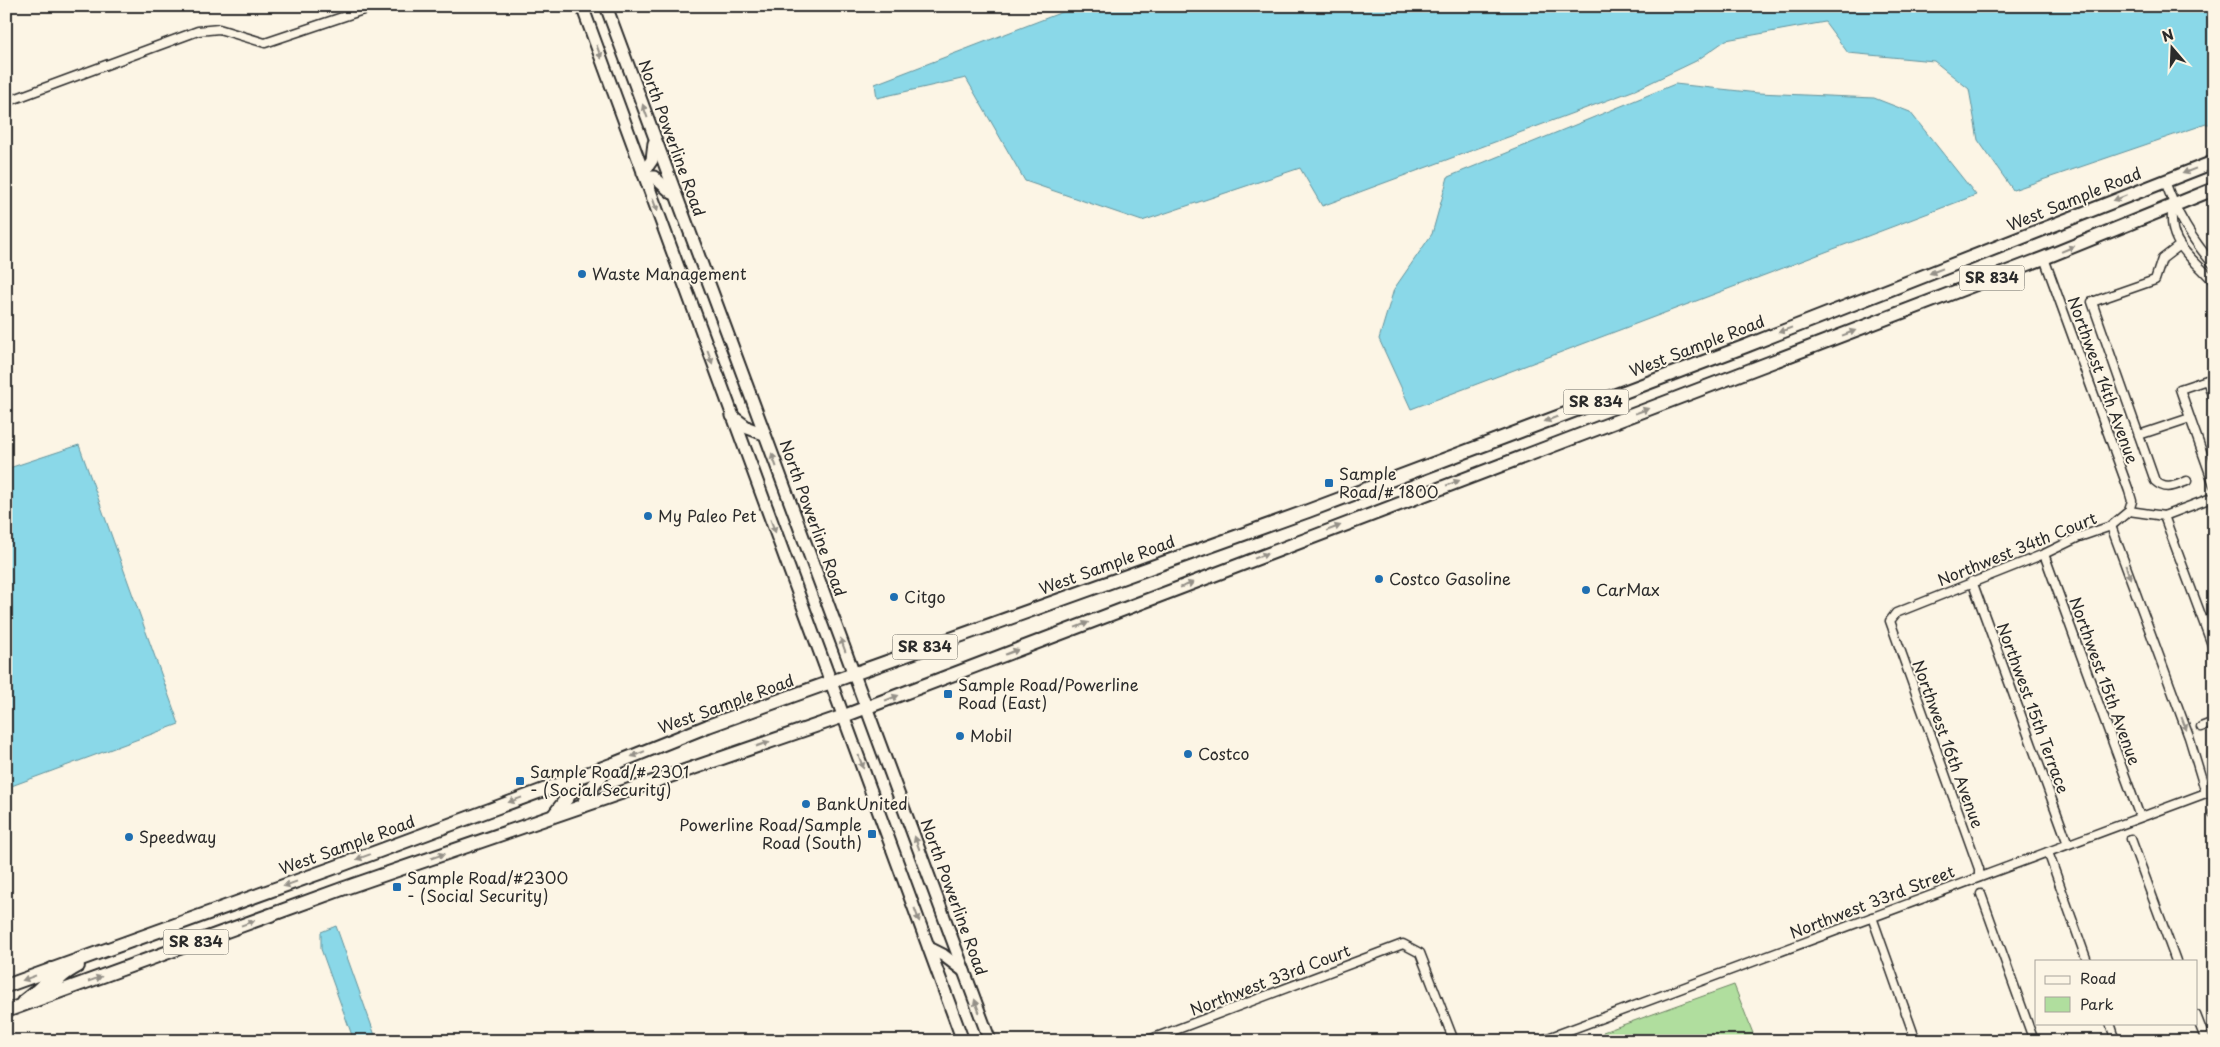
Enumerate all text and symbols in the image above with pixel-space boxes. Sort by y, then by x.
north arrow [2148,22,2198,72]
text: N [2159,24,2176,47]
one-way arrow [595,45,603,60]
street label: North Powerline Road [633,56,712,219]
one-way arrow [641,104,648,119]
street label: West Sample Road [2003,160,2144,236]
one-way arrow [2182,168,2197,175]
one-way arrow [2113,195,2127,203]
one-way arrow [652,197,659,212]
one-way arrow [2061,244,2075,252]
place label: Waste Management [592,261,747,285]
road number: SR 834 [1960,266,2024,290]
one-way arrow [1928,267,1943,275]
marker: Waste Management [576,268,588,280]
street label: Northwest 14th Avenue [2063,293,2145,467]
street label: West Sample Road [1626,308,1768,382]
one-way arrow [1778,327,1792,335]
one-way arrow [1842,328,1856,336]
one-way arrow [707,350,714,365]
road number: SR 834 [1564,390,1628,414]
one-way arrow [1635,407,1650,414]
one-way arrow [1543,415,1558,423]
street label: North Powerline Road [774,436,853,599]
one-way arrow [770,453,777,468]
place label: Sample Road/# 1800 [1339,461,1439,503]
marker: Sample Road/# 1800 [1323,477,1335,489]
one-way arrow [1446,479,1461,487]
place label: My Paleo Pet [658,503,757,527]
street label: Northwest 34th Court [1933,505,2100,591]
marker: My Paleo Pet [642,510,654,522]
one-way arrow [769,519,777,534]
one-way arrow [1326,524,1341,532]
street label: West Sample Road [1035,528,1178,600]
one-way arrow [1254,552,1269,560]
one-way arrow [2124,565,2132,580]
place label: Costco Gasoline [1389,566,1511,590]
marker: Costco Gasoline [1373,573,1385,585]
place label: CarMax [1596,577,1660,601]
one-way arrow [1180,581,1195,589]
place label: Citgo [904,584,945,608]
marker: CarMax [1580,584,1592,596]
marker: Citgo [888,591,900,603]
street label: Northwest 15th Avenue [2064,593,2148,768]
street label: Northwest 15th Terrace [1992,619,2076,796]
one-way arrow [1075,621,1090,629]
road number: SR 834 [892,634,958,660]
one-way arrow [839,638,846,653]
one-way arrow [1005,648,1020,656]
street label: Northwest 16th Avenue [1907,656,1991,831]
street label: West Sample Road [654,667,797,739]
place label: Sample Road/Powerline Road (East) [958,672,1139,714]
marker: Sample Road/Powerline Road (East) [942,688,954,700]
one-way arrow [885,694,900,702]
one-way arrow [2180,717,2188,732]
place label: Mobil [970,723,1012,747]
marker: Mobil [954,730,966,742]
one-way arrow [756,740,771,747]
place label: Costco [1198,741,1250,765]
marker: Costco [1182,748,1194,760]
one-way arrow [631,750,645,758]
one-way arrow [857,755,865,770]
place label: Sample Road/# 2301 - (Social Security) [530,759,689,801]
marker: Sample Road/# 2301 - (Social Security) [514,775,526,787]
place label: BankUnited [816,791,908,815]
one-way arrow [507,796,522,804]
marker: BankUnited [800,798,812,810]
street label: West Sample Road [275,808,418,880]
place label: Powerline Road/Sample Road (South) [679,812,862,854]
street label: North Powerline Road [915,815,994,978]
place label: Speedway [139,824,216,848]
marker: Powerline Road/Sample Road (South) [866,828,878,840]
marker: Speedway [123,831,135,843]
one-way arrow [913,835,921,850]
one-way arrow [431,852,446,860]
one-way arrow [355,853,370,861]
street label: Northwest 33rd Street [1786,858,1958,944]
place label: Sample Road/#2300 - (Social Security) [407,865,568,907]
one-way arrow [282,880,297,888]
marker: Sample Road/#2300 - (Social Security) [391,881,403,893]
one-way arrow [914,907,921,922]
one-way arrow [241,919,256,927]
road number: SR 834 [164,930,228,954]
street label: Northwest 33rd Court [1186,937,1354,1021]
legend [2035,960,2198,1024]
text: Road [2080,966,2116,989]
one-way arrow [21,974,36,982]
one-way arrow [88,975,103,982]
text: Park [2080,992,2114,1015]
one-way arrow [973,998,981,1013]

